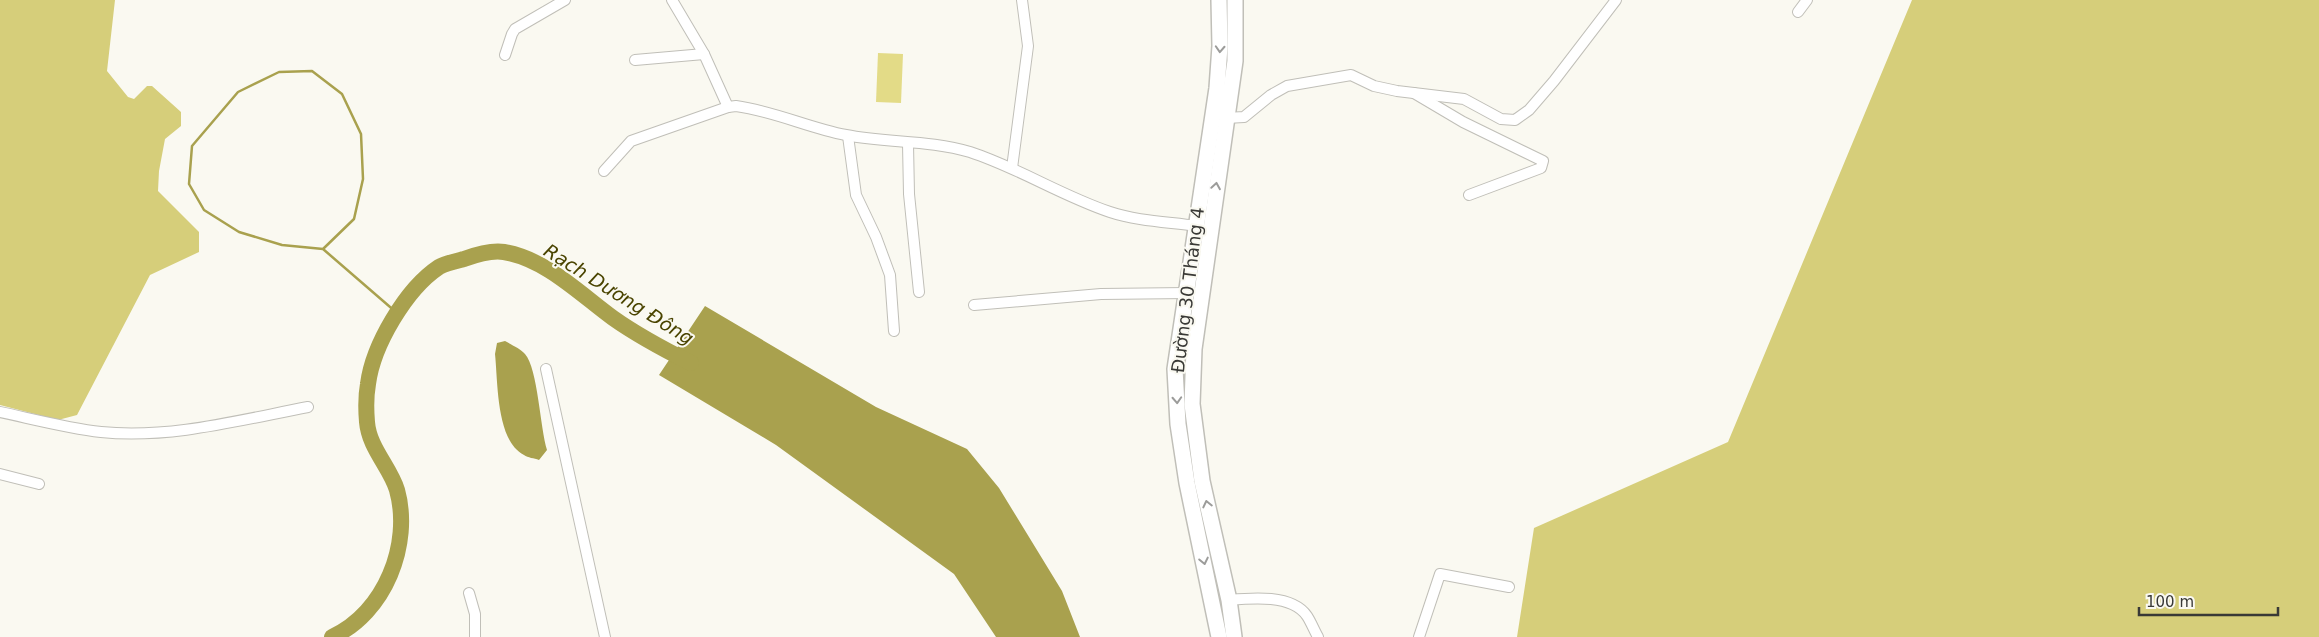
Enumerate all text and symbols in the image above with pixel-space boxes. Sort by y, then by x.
one-way arrow [1214,45,1225,53]
one-way arrow [1210,182,1221,190]
street label: Đường 30 Tháng 4 [1167,206,1208,374]
water label: Rạch Dương Đông [540,239,698,349]
one-way arrow [1172,397,1183,405]
one-way arrow [1202,499,1213,508]
one-way arrow [1198,556,1208,565]
scale bar [2139,584,2278,616]
text: 100 m [2146,593,2194,611]

